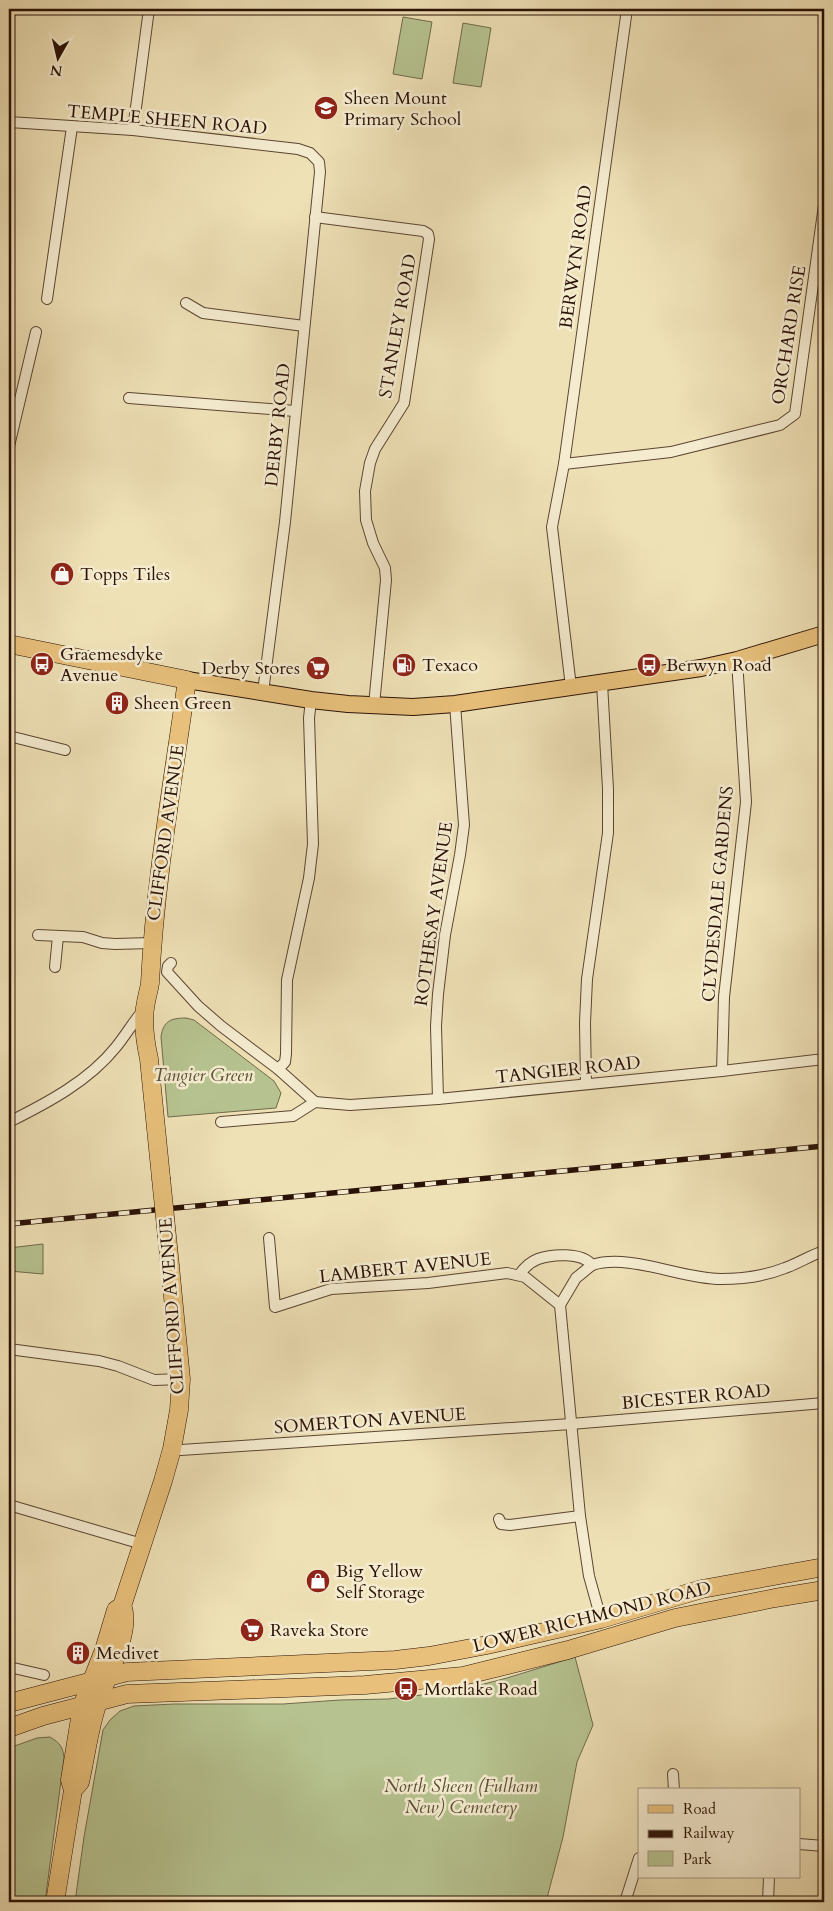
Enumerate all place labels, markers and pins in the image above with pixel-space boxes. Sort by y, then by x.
place label: Sheen Mount Primary School [344,86,462,132]
school or university icon: Sheen Mount Primary School [313,95,339,121]
shop icon: Topps Tiles [49,561,75,587]
place label: Topps Tiles [80,562,170,587]
place label: Graemesdyke Avenue [60,642,163,688]
bus stop icon: Graemesdyke Avenue [29,651,55,677]
fuel station icon: Texaco [391,652,417,678]
bus stop icon: Berwyn Road [636,652,662,678]
place label: Texaco [422,653,478,678]
place label: Berwyn Road [666,653,772,678]
supermarket icon: Derby Stores [305,655,331,681]
place label: Derby Stores [201,656,300,681]
building icon: Sheen Green [104,690,130,716]
place label: Sheen Green [134,691,232,716]
place label: Big Yellow Self Storage [336,1559,425,1605]
shop icon: Big Yellow Self Storage [305,1568,331,1594]
supermarket icon: Raveka Store [239,1617,265,1643]
place label: Raveka Store [270,1618,369,1643]
building icon: Medivet [65,1640,91,1666]
place label: Medivet [96,1641,159,1666]
bus stop icon: Mortlake Road [393,1676,419,1702]
place label: Mortlake Road [424,1677,538,1702]

